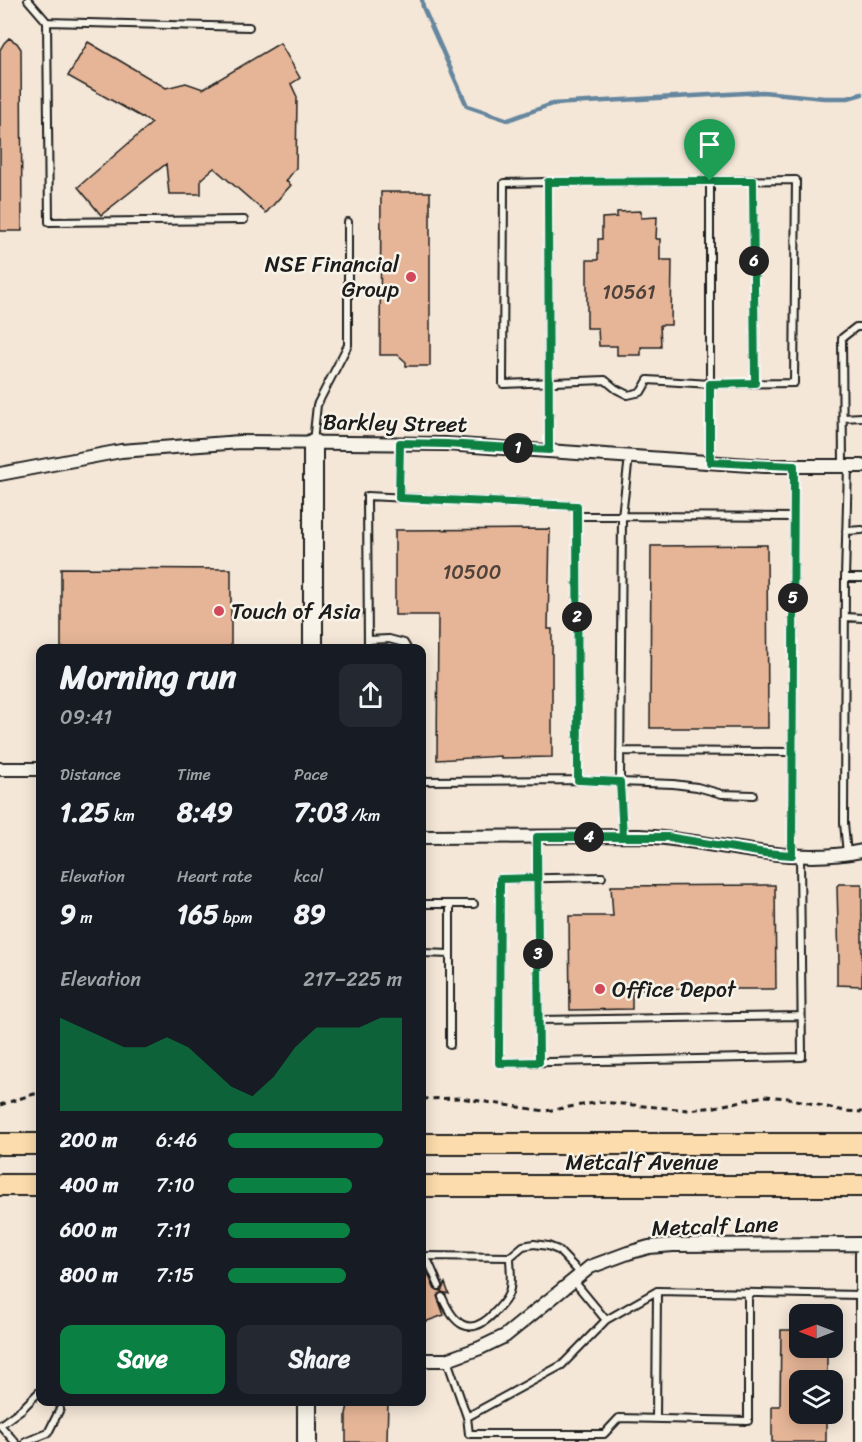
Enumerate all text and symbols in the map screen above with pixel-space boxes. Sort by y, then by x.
pin [684,119,735,181]
icon: arrive [693,128,726,161]
place label: NSE Financial Group [265,245,400,309]
pin: 6 [739,246,769,276]
text: 6 [749,246,759,275]
marker: NSE Financial Group [404,270,418,284]
house number: 10561 [602,275,656,310]
street label: Barkley Street [323,402,468,444]
pin: 1 [503,433,533,463]
text: 1 [515,433,521,462]
house number: 10500 [443,555,501,590]
pin: 5 [778,583,808,613]
text: 5 [788,583,798,612]
place label: Touch of Asia [231,592,361,631]
pin: 2 [562,602,592,632]
text: 2 [572,602,582,631]
marker: Touch of Asia [212,604,226,618]
text: Morning run [60,648,236,706]
button: share [339,664,402,727]
text: 09:41 [60,700,112,735]
text: Distance [60,760,121,789]
text: Time [177,760,211,789]
text: Pace [294,760,328,789]
text: 1.25 [60,789,110,835]
text: 8:49 [177,789,233,835]
text: 7:03 [294,789,347,835]
text: km [110,801,135,830]
text: /km [347,801,380,830]
pin: 4 [574,822,604,852]
text: 4 [584,822,594,851]
text: Elevation [60,862,125,891]
text: Heart rate [177,862,252,891]
text: kcal [294,862,323,891]
text: 9 [60,891,76,937]
text: 165 [177,891,219,937]
text: 89 [294,891,326,937]
text: m [76,903,92,932]
text: bpm [219,903,253,932]
pin: 3 [523,939,553,969]
text: 3 [534,939,542,968]
text: Elevation [60,962,141,997]
text: 217–225 m [303,962,402,997]
place label: Office Depot [612,970,737,1009]
marker: Office Depot [593,982,607,996]
text: 200 m [60,1123,117,1158]
text: 6:46 [156,1123,197,1158]
street label: Metcalf Avenue [566,1143,718,1182]
text: 400 m [60,1168,118,1203]
text: 7:10 [156,1168,195,1203]
street label: Metcalf Lane [651,1204,779,1248]
text: 600 m [60,1213,117,1248]
text: 7:11 [156,1213,191,1248]
text: 800 m [60,1258,118,1293]
text: 7:15 [156,1258,194,1293]
north arrow [789,1304,843,1358]
map controls [789,1304,843,1424]
button: Save [60,1325,225,1394]
button: Share [237,1325,402,1394]
button: layers [789,1370,843,1424]

